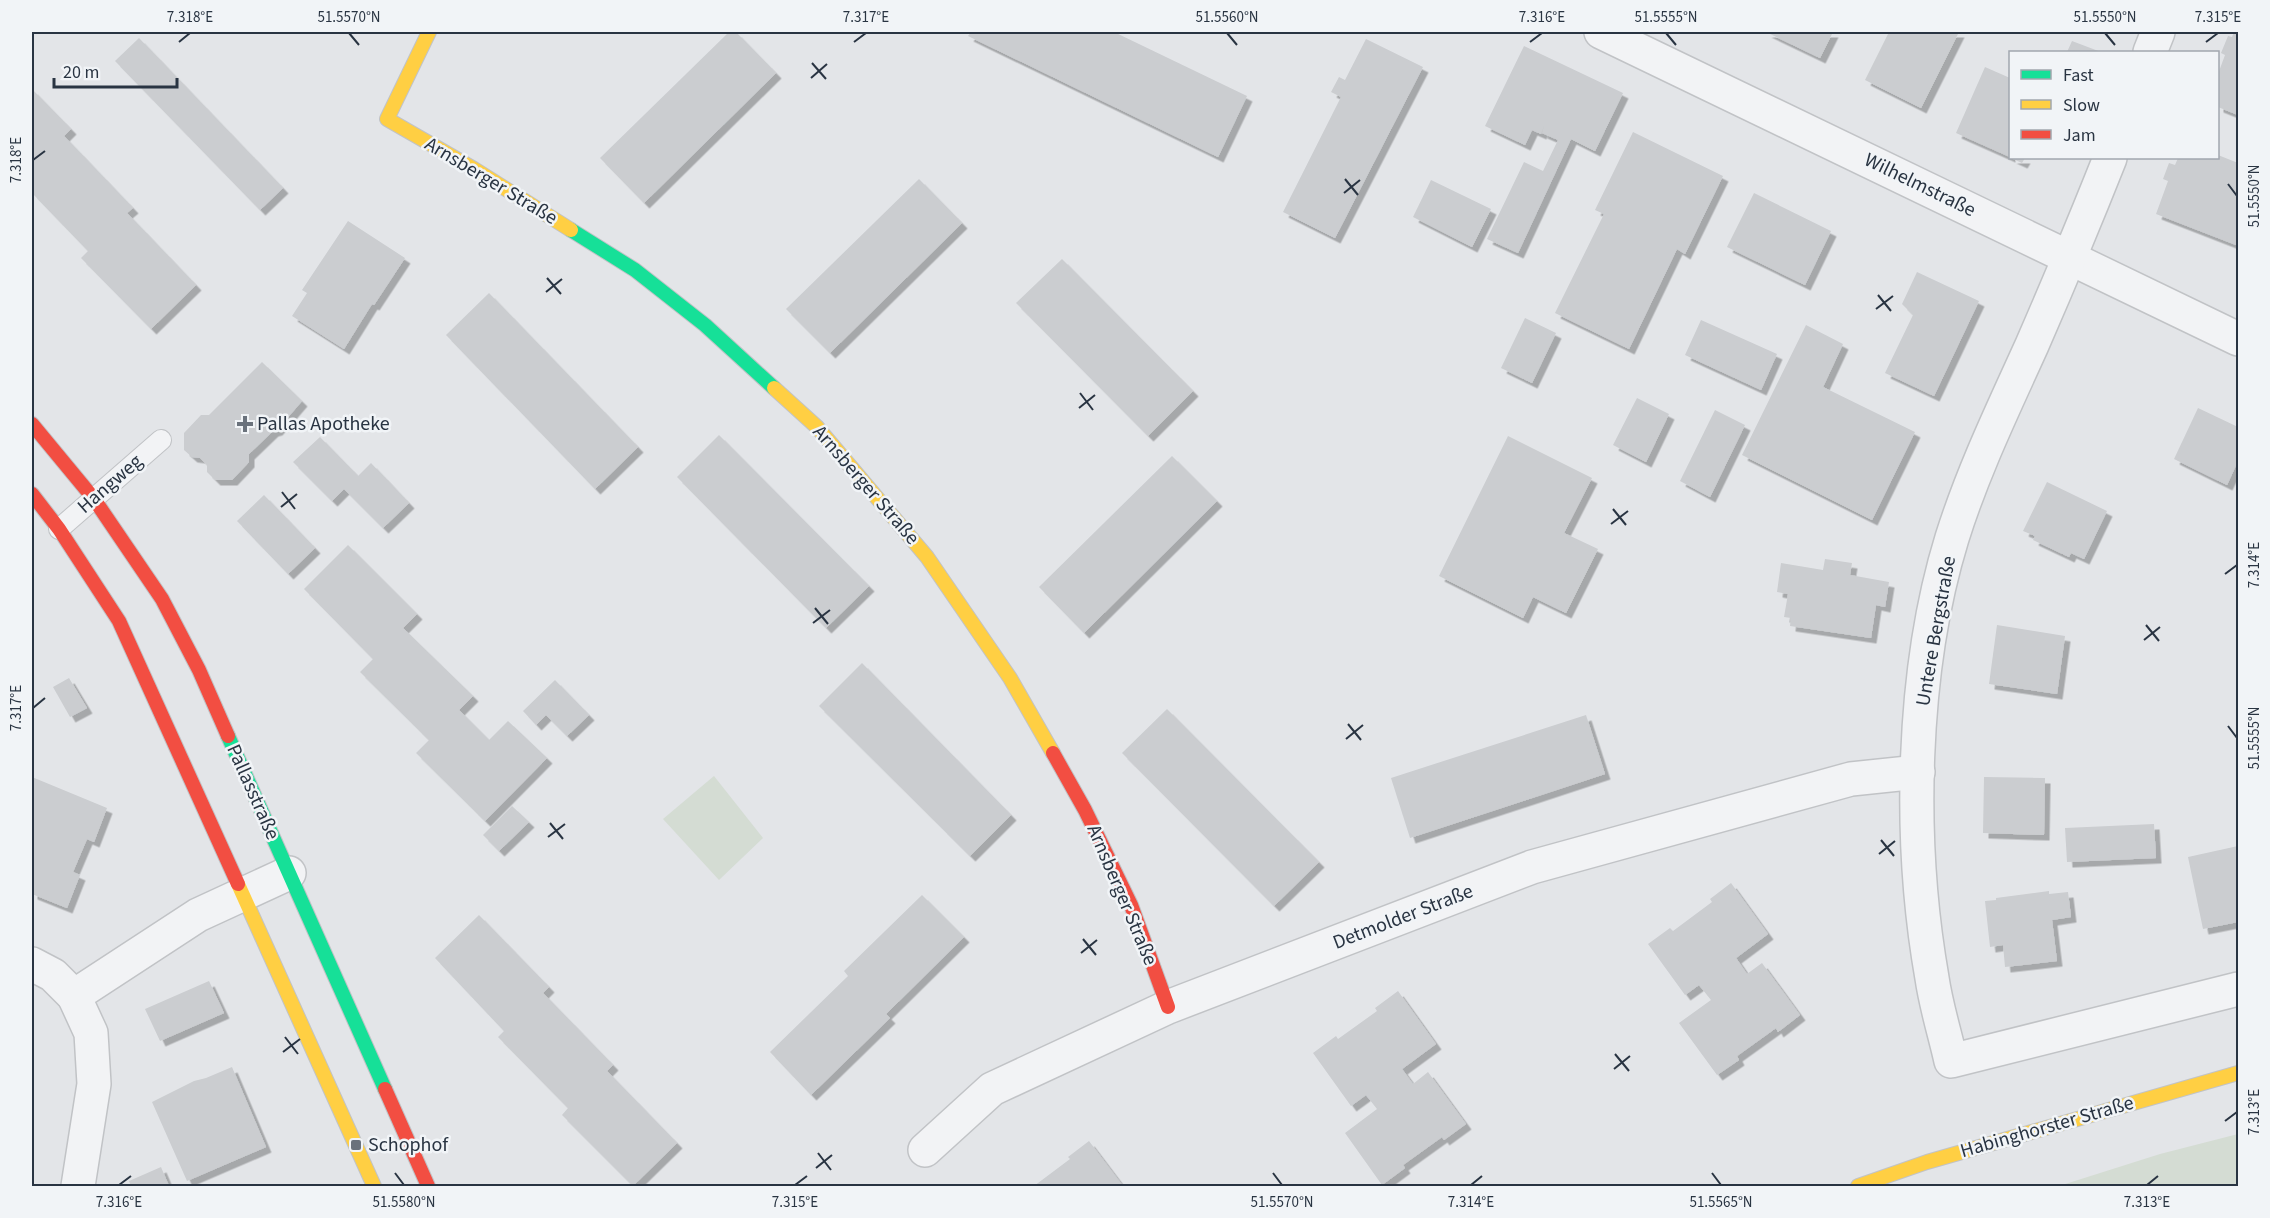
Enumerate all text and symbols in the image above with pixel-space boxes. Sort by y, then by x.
text: 7.318°E [167,7,213,28]
text: 51.5570°N [317,7,381,28]
text: 7.317°E [843,7,889,28]
text: 51.5560°N [1195,7,1259,28]
text: 7.316°E [1519,7,1565,28]
text: 51.5555°N [1634,7,1698,28]
text: 51.5550°N [2073,7,2137,28]
text: 7.315°E [2195,7,2241,28]
scale bar [54,51,177,89]
legend [2009,51,2219,159]
text: 20 m [63,60,99,85]
text: Fast [2063,63,2094,88]
text: Slow [2063,93,2100,118]
text: Jam [2063,123,2096,148]
street label: Arnsberger Straße [419,130,563,232]
text: 7.318°E [6,137,27,183]
street label: Wilhelmstraße [1860,146,1981,224]
text: 51.5550°N [2244,164,2265,228]
place label: Pallas Apotheke [257,410,390,438]
marker: Pallas Apotheke [238,417,252,431]
street label: Arnsberger Straße [806,419,926,551]
street label: Hangweg [71,448,149,520]
text: 7.314°E [2244,542,2265,588]
street label: Untere Bergstraße [1909,554,1963,708]
text: 7.317°E [6,685,27,731]
text: 51.5555°N [2244,706,2265,770]
street label: Pallasstraße [219,740,287,844]
street label: Arnsberger Straße [1080,820,1164,970]
street label: Detmolder Straße [1329,877,1477,957]
street label: Habinghorster Straße [1957,1089,2137,1165]
text: 7.313°E [2244,1089,2265,1135]
place label: Schophof [368,1131,449,1159]
marker: Schophof [349,1138,363,1152]
text: 7.316°E [96,1192,142,1213]
text: 51.5580°N [372,1192,436,1213]
text: 7.315°E [772,1192,818,1213]
text: 51.5570°N [1250,1192,1314,1213]
text: 7.314°E [1448,1192,1494,1213]
text: 51.5565°N [1689,1192,1753,1213]
text: 7.313°E [2124,1192,2170,1213]

